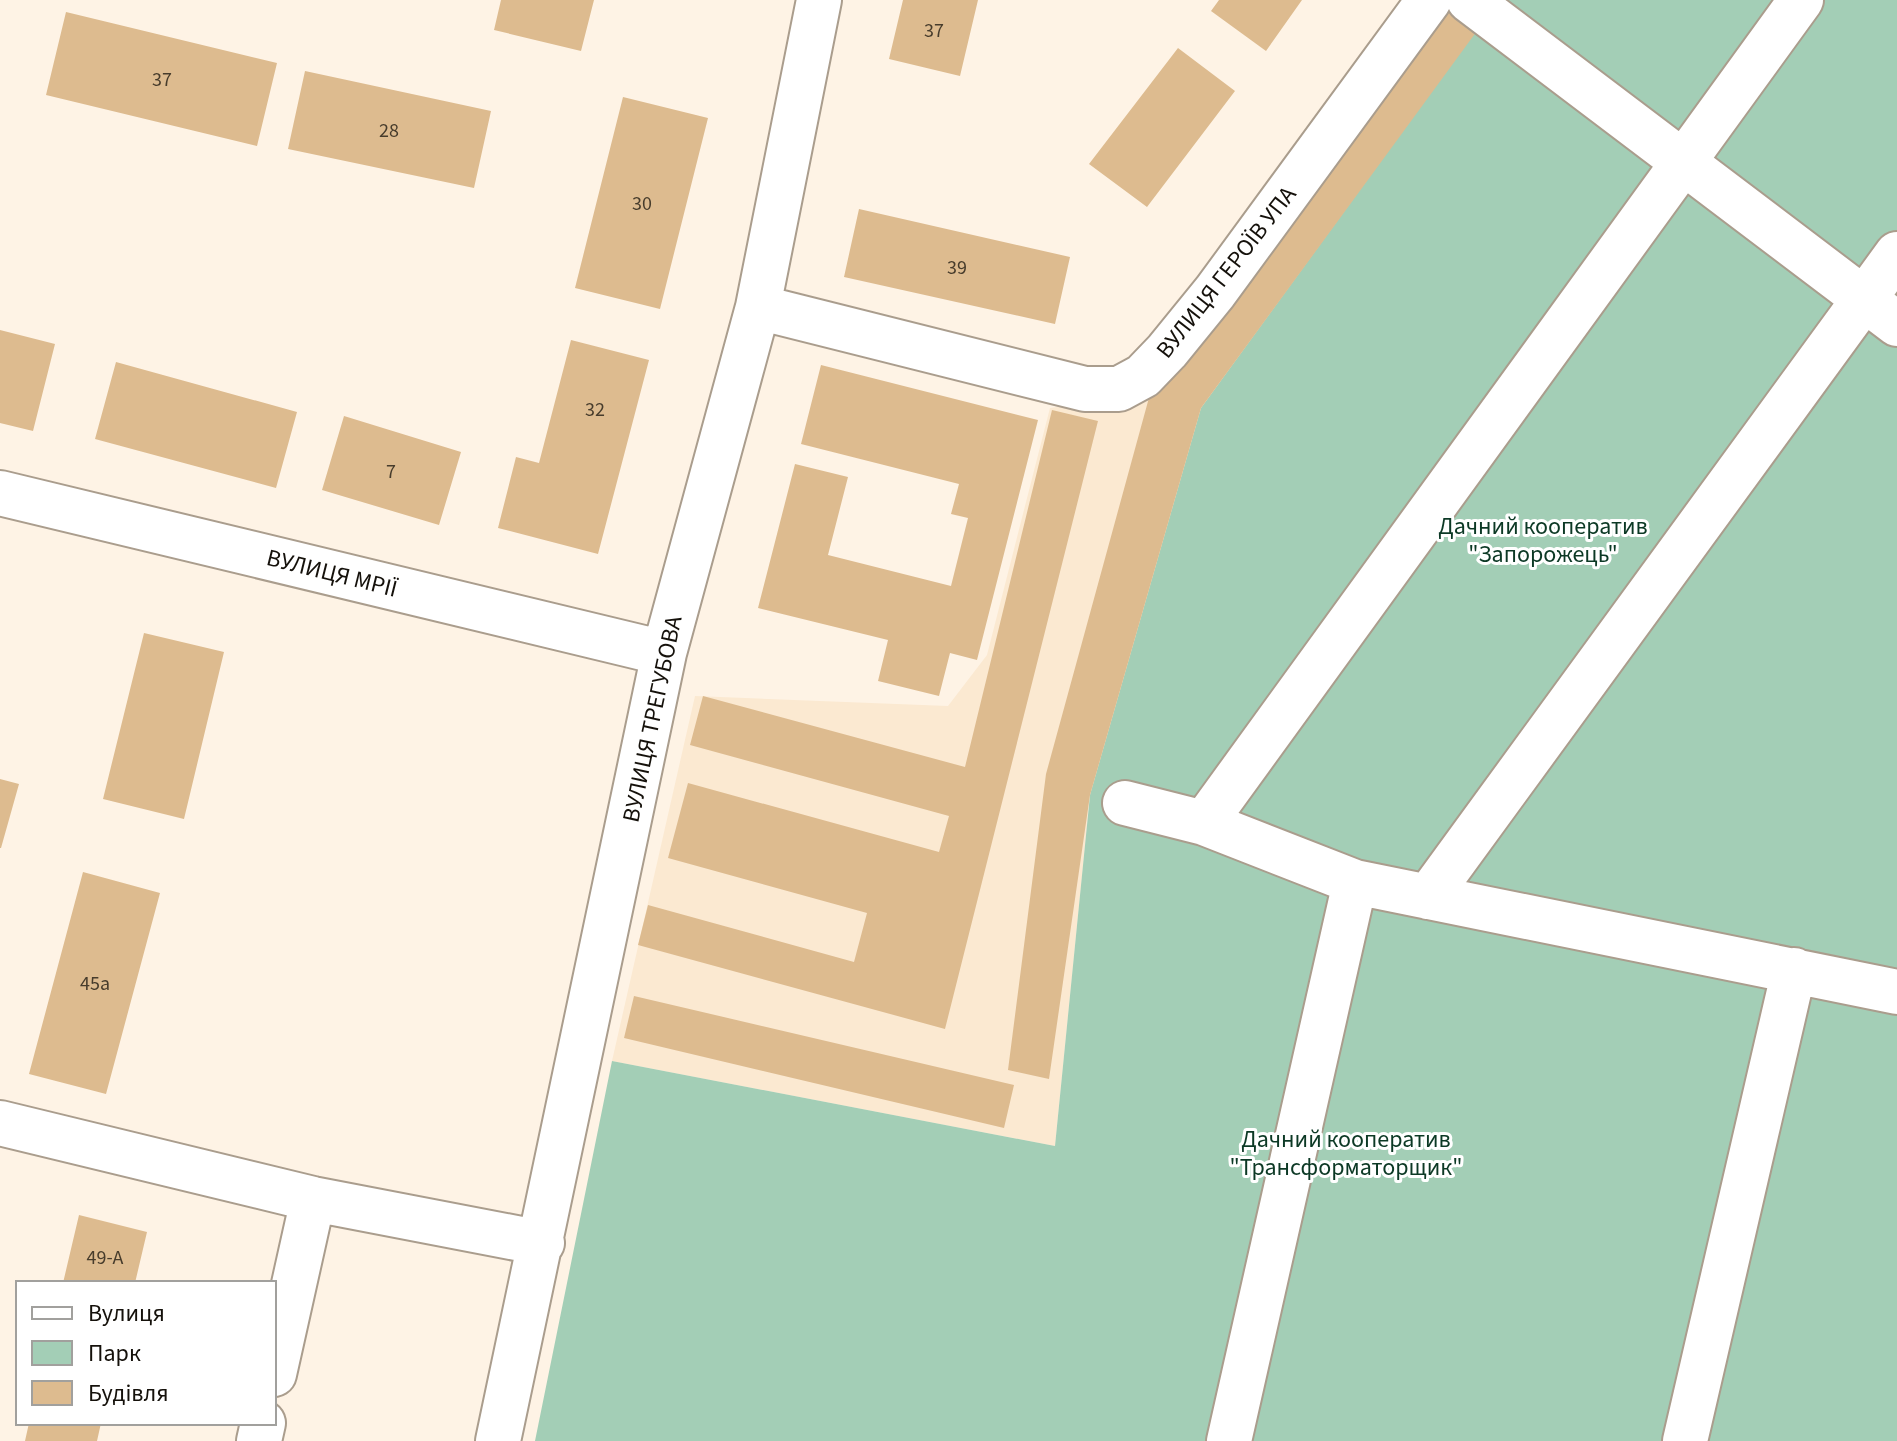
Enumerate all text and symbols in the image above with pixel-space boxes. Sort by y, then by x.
house number: 37 [924,17,944,45]
house number: 37 [152,66,172,94]
house number: 28 [379,117,399,145]
street label: ВУЛИЦЯ ГЕРОЇВ УПА [1148,179,1305,366]
house number: 30 [632,190,652,218]
house number: 39 [947,254,967,282]
house number: 32 [585,396,605,424]
house number: 7 [386,458,396,486]
park label: Дачний кооператив "Запорожець" [1438,509,1648,572]
street label: ВУЛИЦЯ МРІЇ [263,540,401,607]
street label: ВУЛИЦЯ ТРЕГУБОВА [613,613,691,826]
house number: 45а [80,970,110,998]
park label: Дачний кооператив "Трансформаторщик" [1230,1122,1462,1185]
house number: 49-А [87,1244,124,1272]
legend [16,1281,276,1425]
text: Вулиця [88,1296,165,1331]
text: Парк [88,1336,141,1371]
text: Будівля [88,1376,169,1411]

